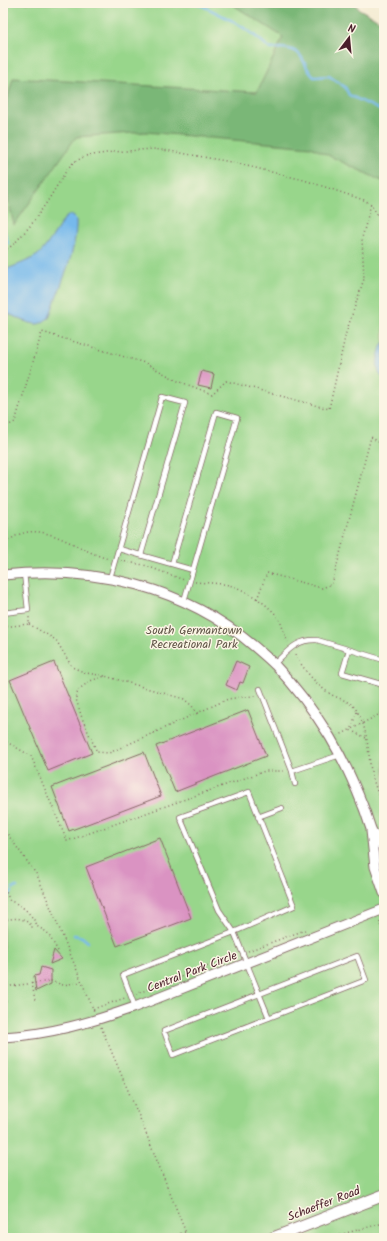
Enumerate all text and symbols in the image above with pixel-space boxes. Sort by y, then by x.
north arrow [329,18,369,58]
text: N [346,20,357,39]
park label: South Germantown Recreational Park [146,621,242,654]
street label: Central Park Circle [144,946,240,998]
street label: Schaeffer Road [285,1181,364,1227]

